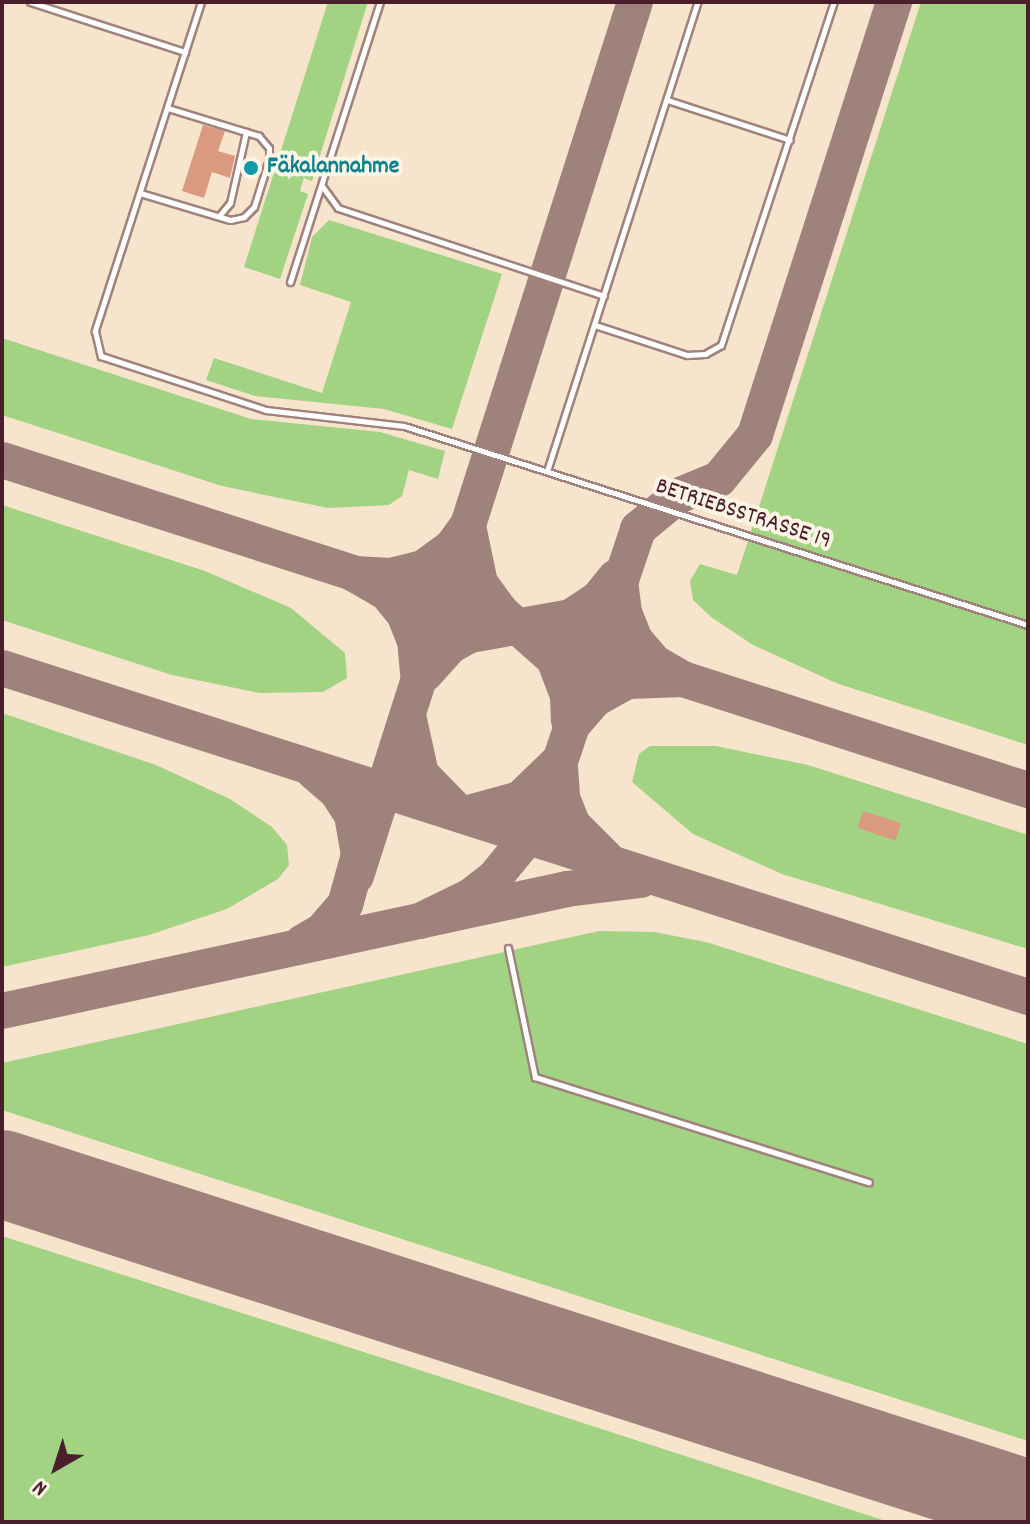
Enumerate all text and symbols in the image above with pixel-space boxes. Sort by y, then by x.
place label: Fäkalannahme [267,154,399,182]
marker: Fäkalannahme [242,159,260,177]
street label: BETRIEBSSTRASSE 19 [652,473,834,557]
north arrow [16,1428,96,1508]
text: N [27,1472,55,1503]

